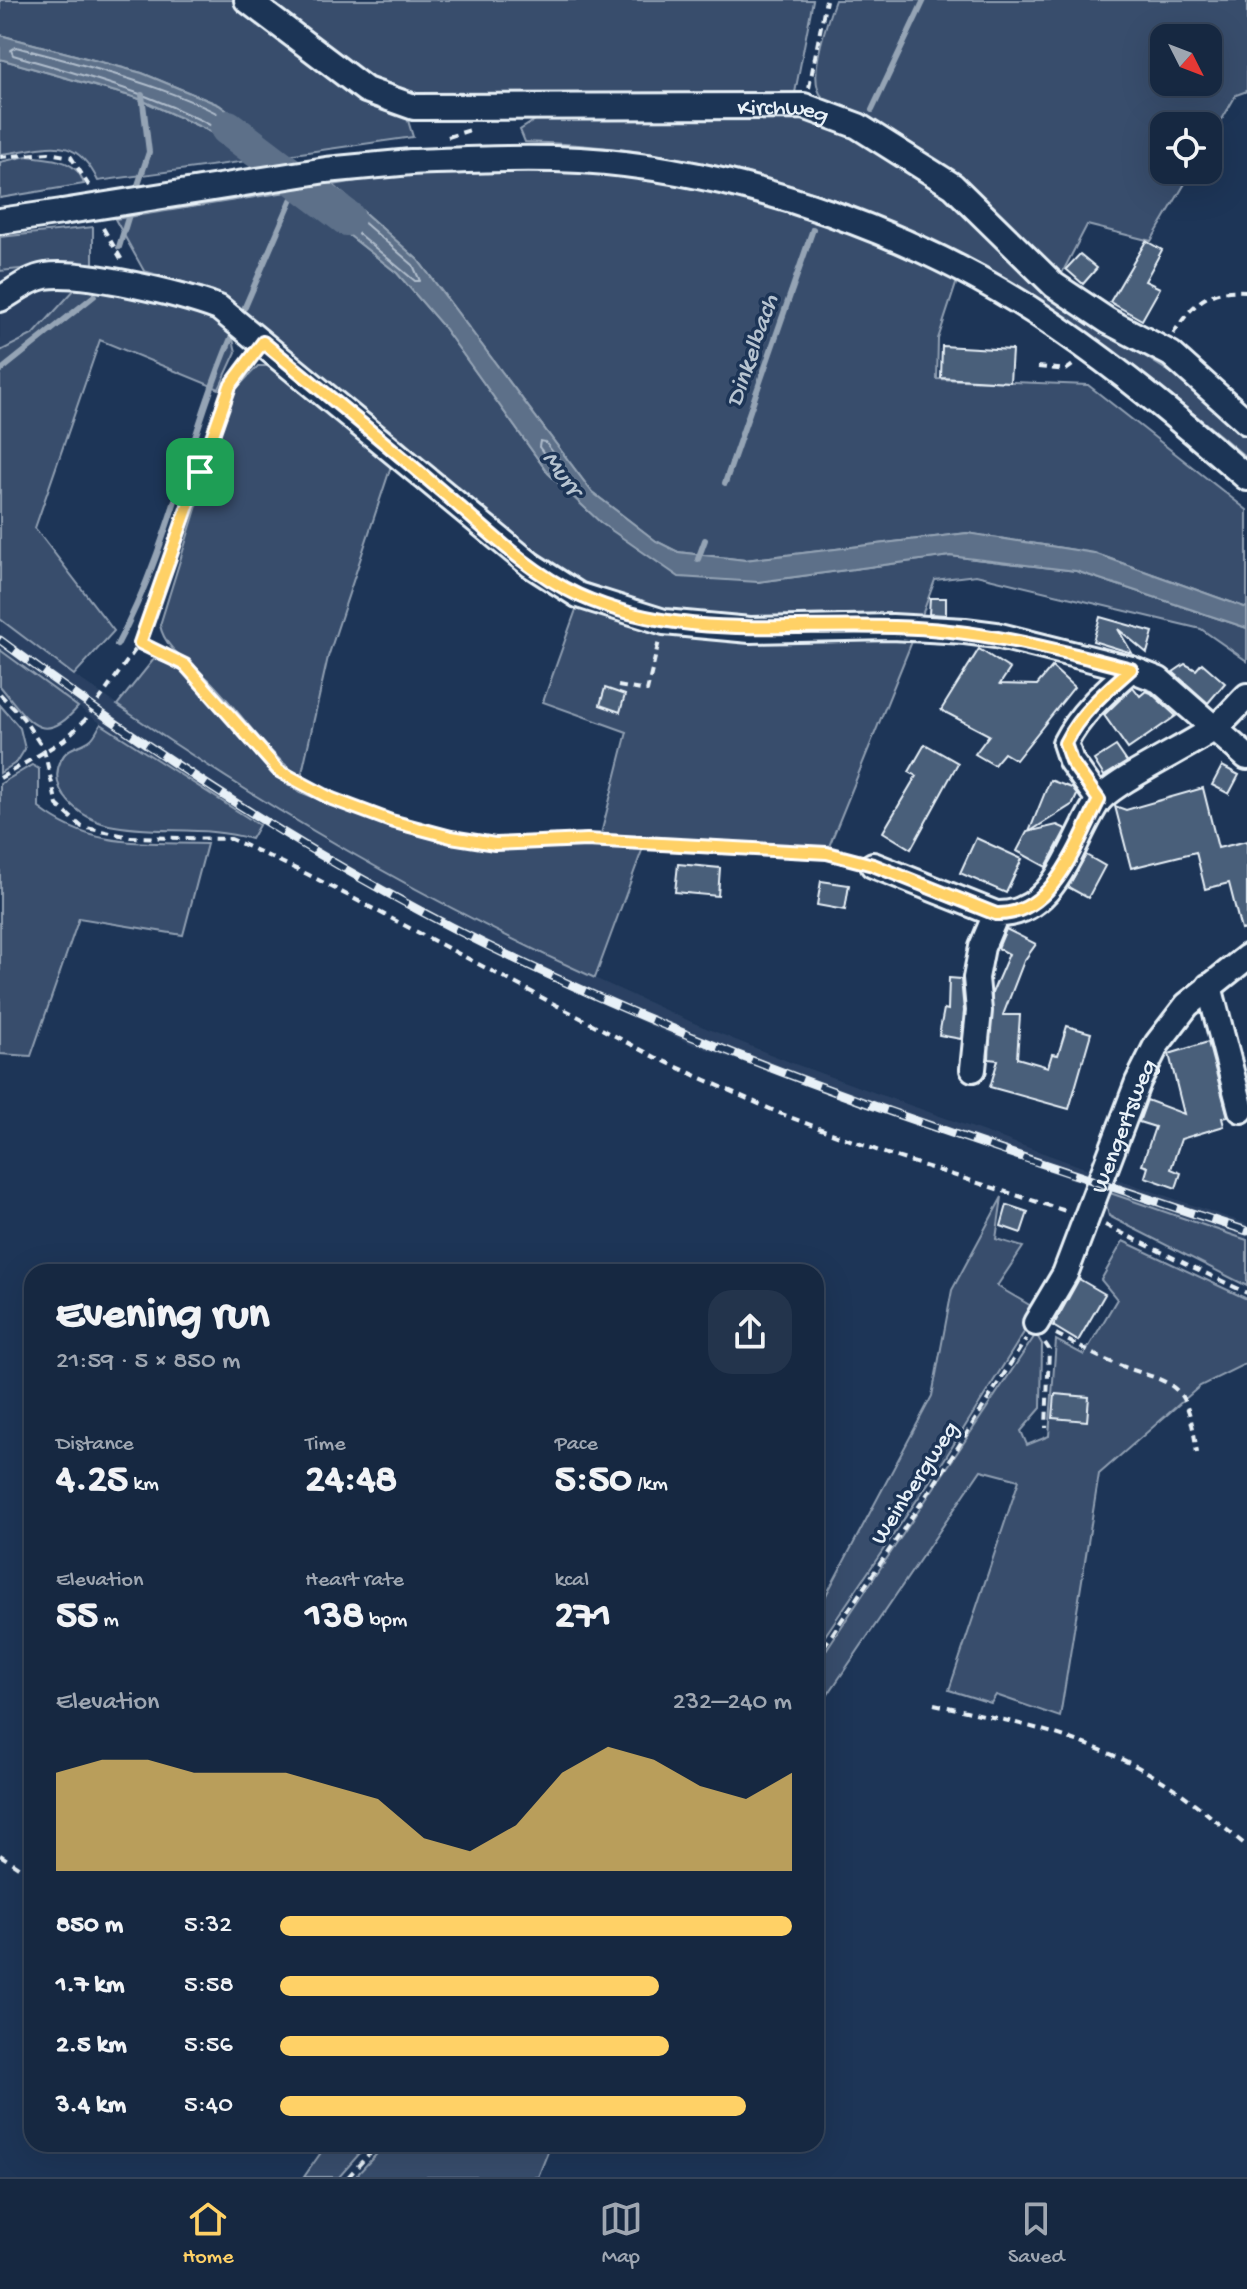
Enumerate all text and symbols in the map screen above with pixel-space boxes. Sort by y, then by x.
north arrow [1150,24,1222,96]
map controls [1150,24,1222,184]
street label: Kirchweg [738,95,832,132]
button: locate [1150,112,1222,184]
water label: Dinkelbach [721,290,788,412]
pin [166,438,234,506]
water label: Murr [534,446,590,507]
icon: arrive [178,450,222,494]
street label: Wengertsweg [1086,1055,1165,1198]
button: share [708,1290,792,1374]
text: Evening run [56,1291,269,1343]
text: 21:59 · 5 × 850 m [56,1347,240,1378]
street label: Weinbergweg [865,1417,967,1551]
text: Distance [56,1432,134,1458]
text: Time [305,1432,346,1458]
text: Pace [555,1432,598,1458]
text: 4.25 [56,1458,128,1505]
text: 24:48 [305,1458,397,1505]
text: 5:50 [555,1458,632,1505]
text: km [128,1472,159,1498]
text: /km [632,1472,668,1498]
text: Elevation [56,1568,143,1594]
text: Heart rate [305,1568,404,1594]
text: kcal [555,1568,589,1594]
text: 55 [56,1594,98,1641]
text: 138 [305,1594,364,1641]
text: 271 [555,1594,611,1641]
text: m [98,1608,119,1634]
text: bpm [364,1608,407,1634]
text: Elevation [56,1688,159,1719]
text: 232–240 m [673,1688,792,1719]
text: 850 m [56,1911,123,1942]
text: 5:32 [184,1911,232,1942]
text: 1.7 km [56,1971,124,2002]
text: 5:58 [184,1971,234,2002]
text: 2.5 km [56,2031,127,2062]
text: 5:56 [184,2031,233,2062]
text: 3.4 km [56,2091,126,2122]
text: 5:40 [184,2091,233,2122]
tab: Home [183,2197,234,2271]
tab: Map [599,2197,643,2271]
tab: Saved [1008,2197,1064,2271]

